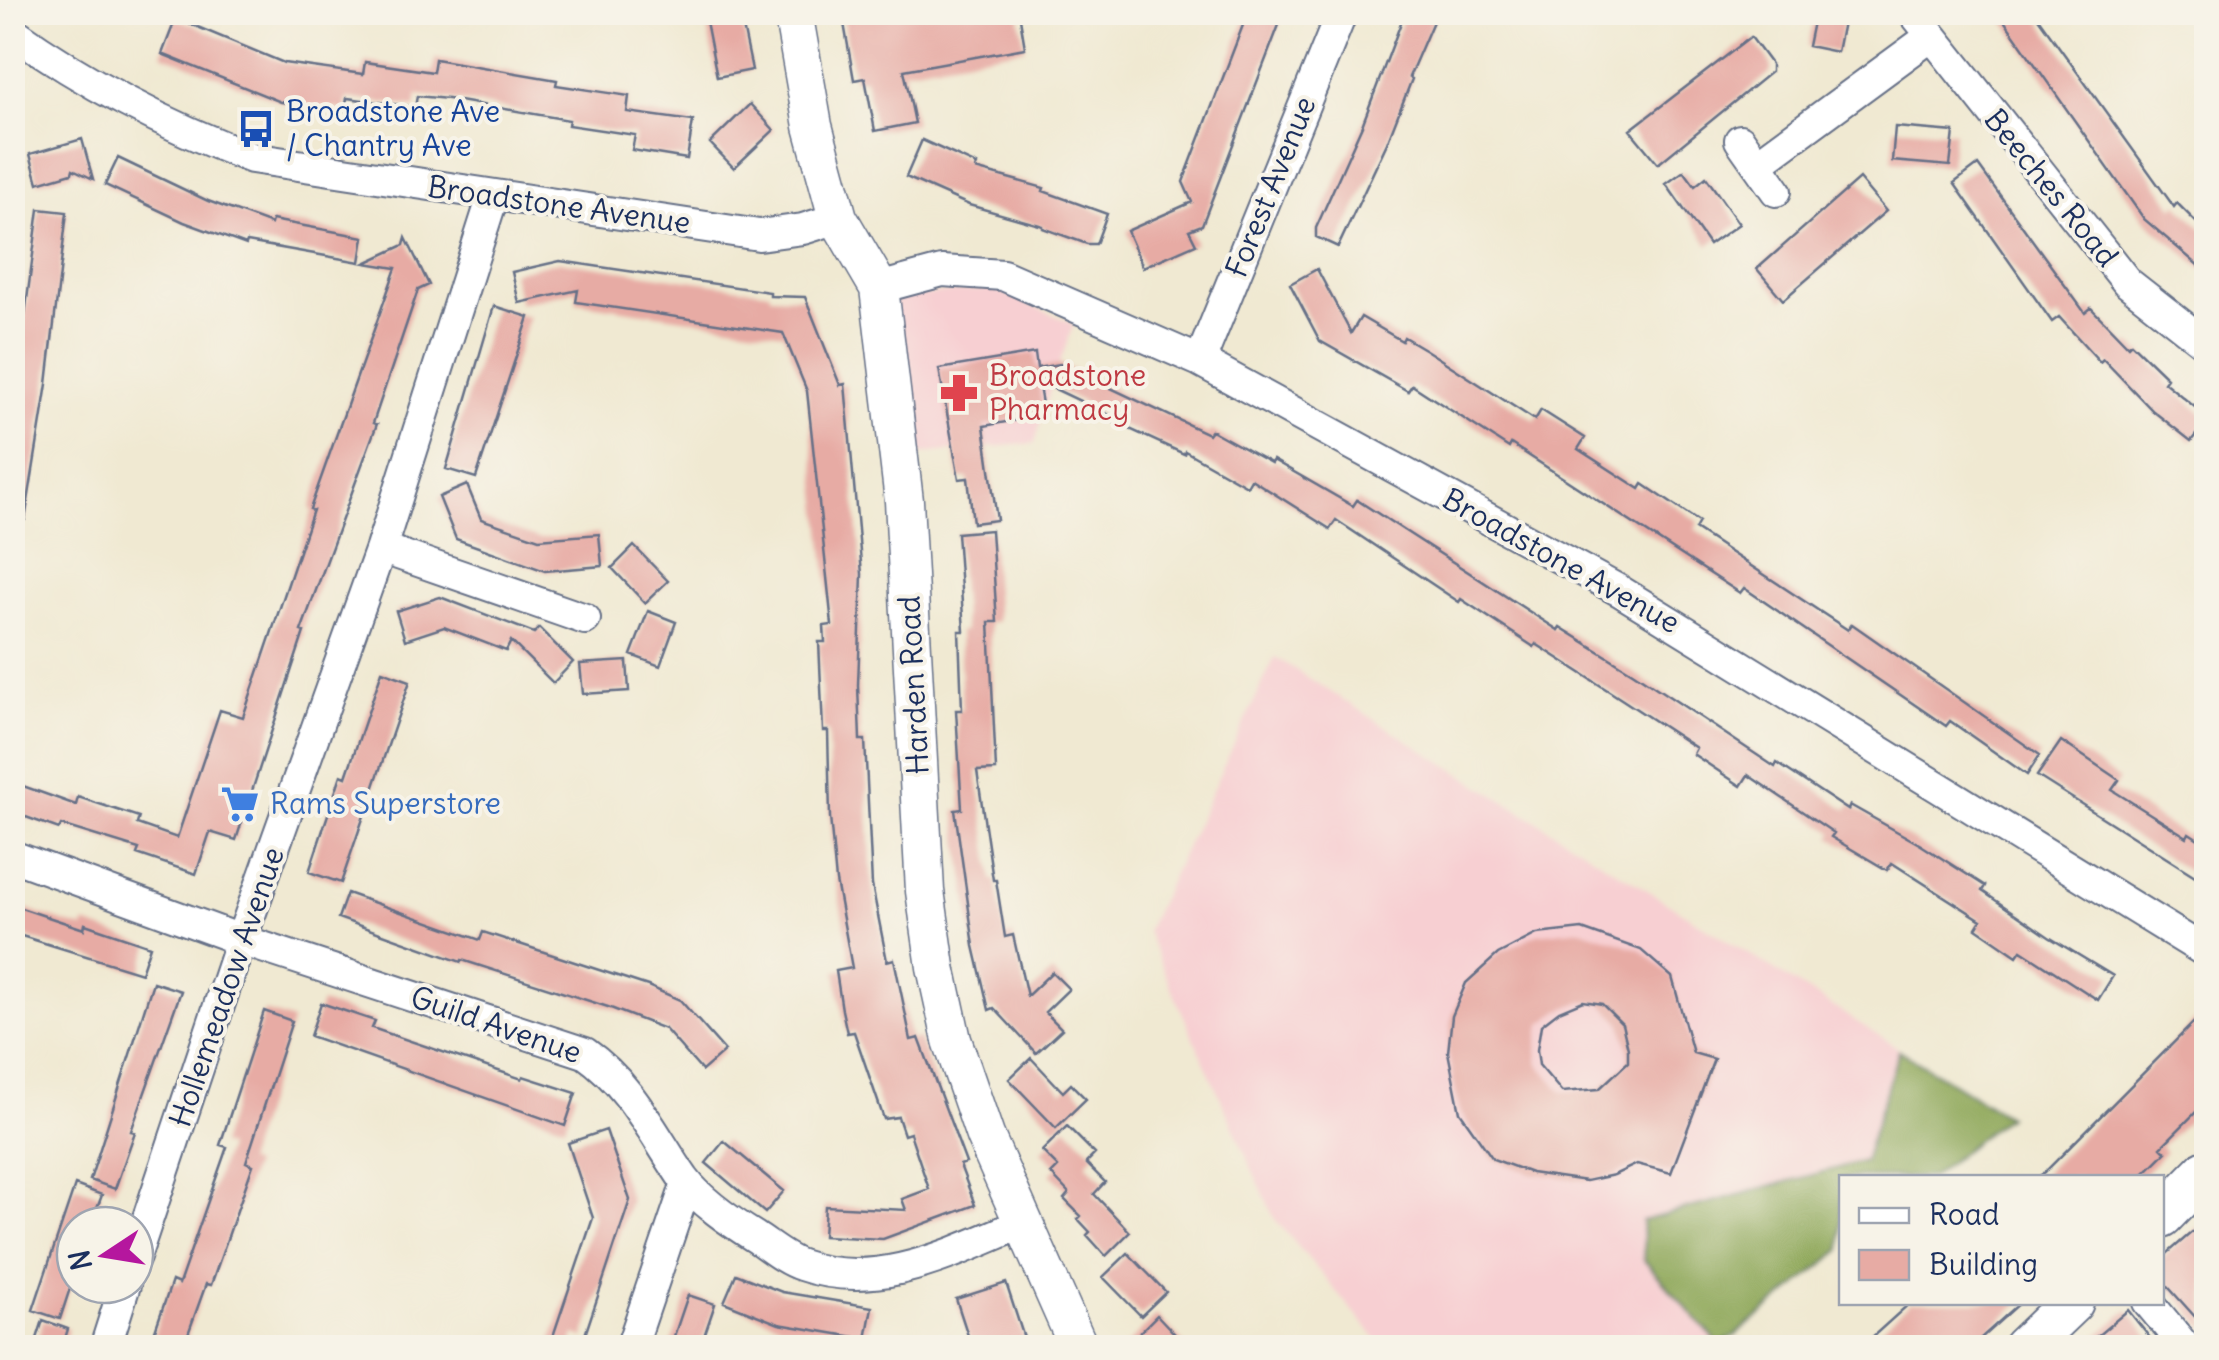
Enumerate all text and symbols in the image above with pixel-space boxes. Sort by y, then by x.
street label: Forest Avenue [1217,91,1324,283]
place label: Broadstone Ave / Chantry Ave [286,92,500,164]
street label: Beeches Road [1977,101,2127,274]
bus stop icon: Broadstone Ave / Chantry Ave [235,108,277,150]
street label: Broadstone Avenue [425,167,693,241]
place label: Broadstone Pharmacy [989,356,1146,428]
pharmacy icon: Broadstone Pharmacy [938,372,980,414]
street label: Broadstone Avenue [1436,479,1687,641]
street label: Harden Road [889,595,937,775]
supermarket icon: Rams Superstore [219,783,261,825]
place label: Rams Superstore [270,784,501,822]
street label: Hollemeadow Avenue [160,842,292,1132]
street label: Guild Avenue [406,977,587,1071]
legend [1839,1175,2164,1305]
text: Road [1929,1195,1999,1233]
north arrow [55,1205,155,1305]
text: Building [1929,1245,2038,1283]
text: N [61,1247,100,1273]

